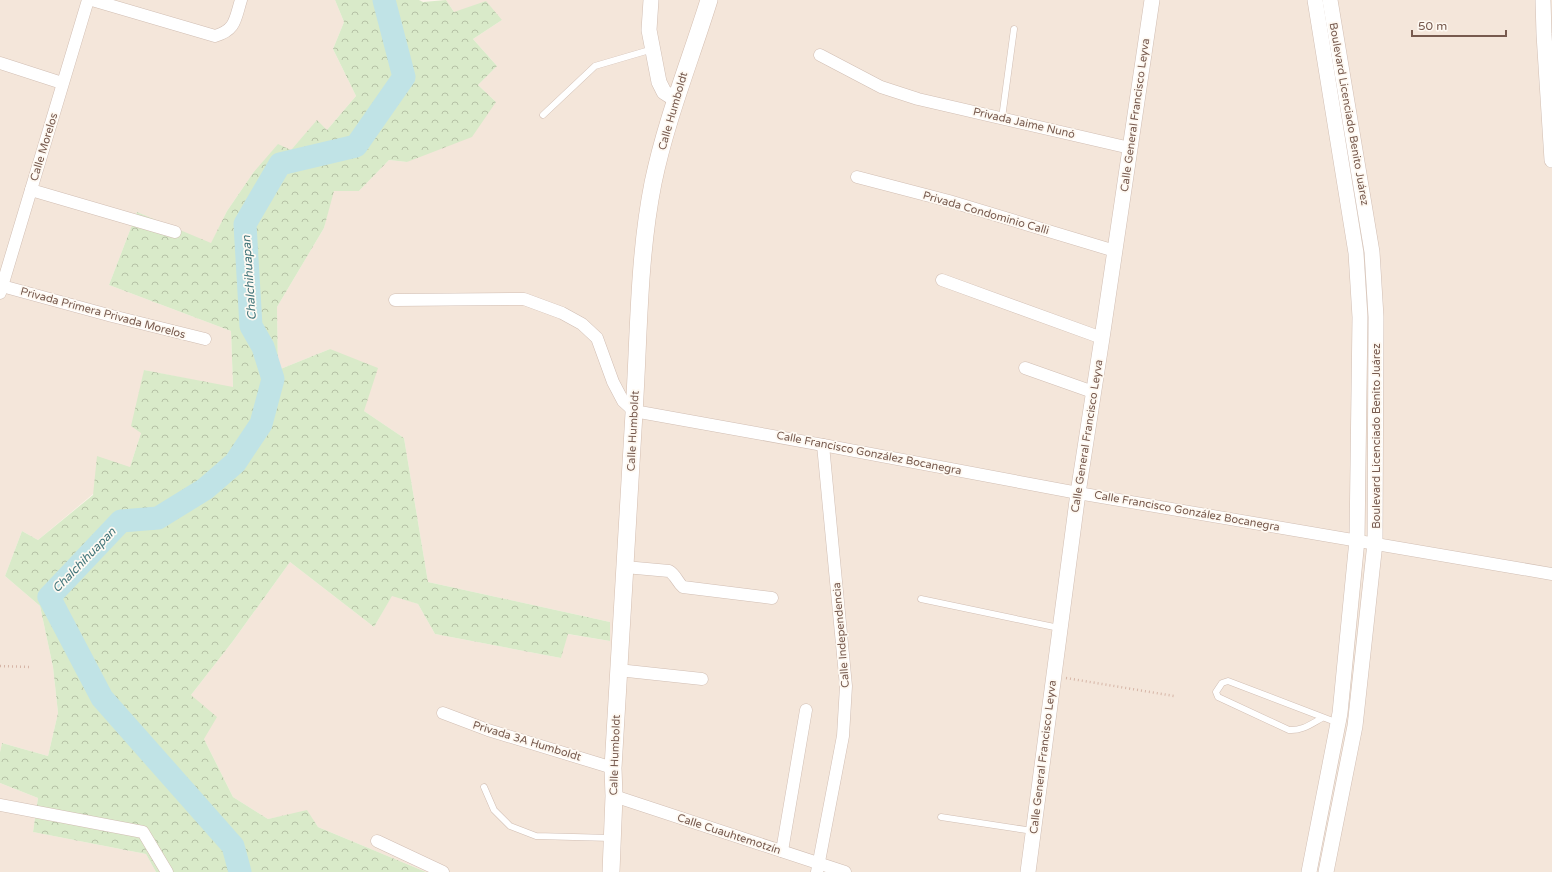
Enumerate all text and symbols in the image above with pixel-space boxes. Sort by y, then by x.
scale bar [1412,12,1506,38]
text: 50 m [1418,19,1447,33]
street label: Boulevard Licenciado Benito Juárez [1326,22,1372,207]
street label: Calle General Francisco Leyva [1118,37,1152,193]
street label: Calle Humboldt [656,70,690,152]
street label: Privada Jaime Nunó [972,105,1077,141]
street label: Calle Morelos [27,111,61,183]
street label: Privada Condominio Calli [921,189,1051,237]
water label: Chalchihuapan [239,234,259,321]
street label: Privada Primera Privada Morelos [19,285,187,341]
street label: Boulevard Licenciado Benito Juárez [1370,343,1383,529]
street label: Calle General Francisco Leyva [1068,358,1106,514]
street label: Calle Humboldt [624,390,642,472]
street label: Calle Francisco González Bocanegra [775,429,963,477]
street label: Calle Francisco González Bocanegra [1093,488,1281,534]
water label: Chalchihuapan [49,524,119,595]
street label: Calle Independencia [830,582,852,688]
street label: Calle General Francisco Leyva [1027,679,1059,835]
street label: Calle Humboldt [607,714,623,796]
street label: Privada 3A Humboldt [471,718,583,764]
street label: Calle Cuauhtemotzín [676,811,782,857]

